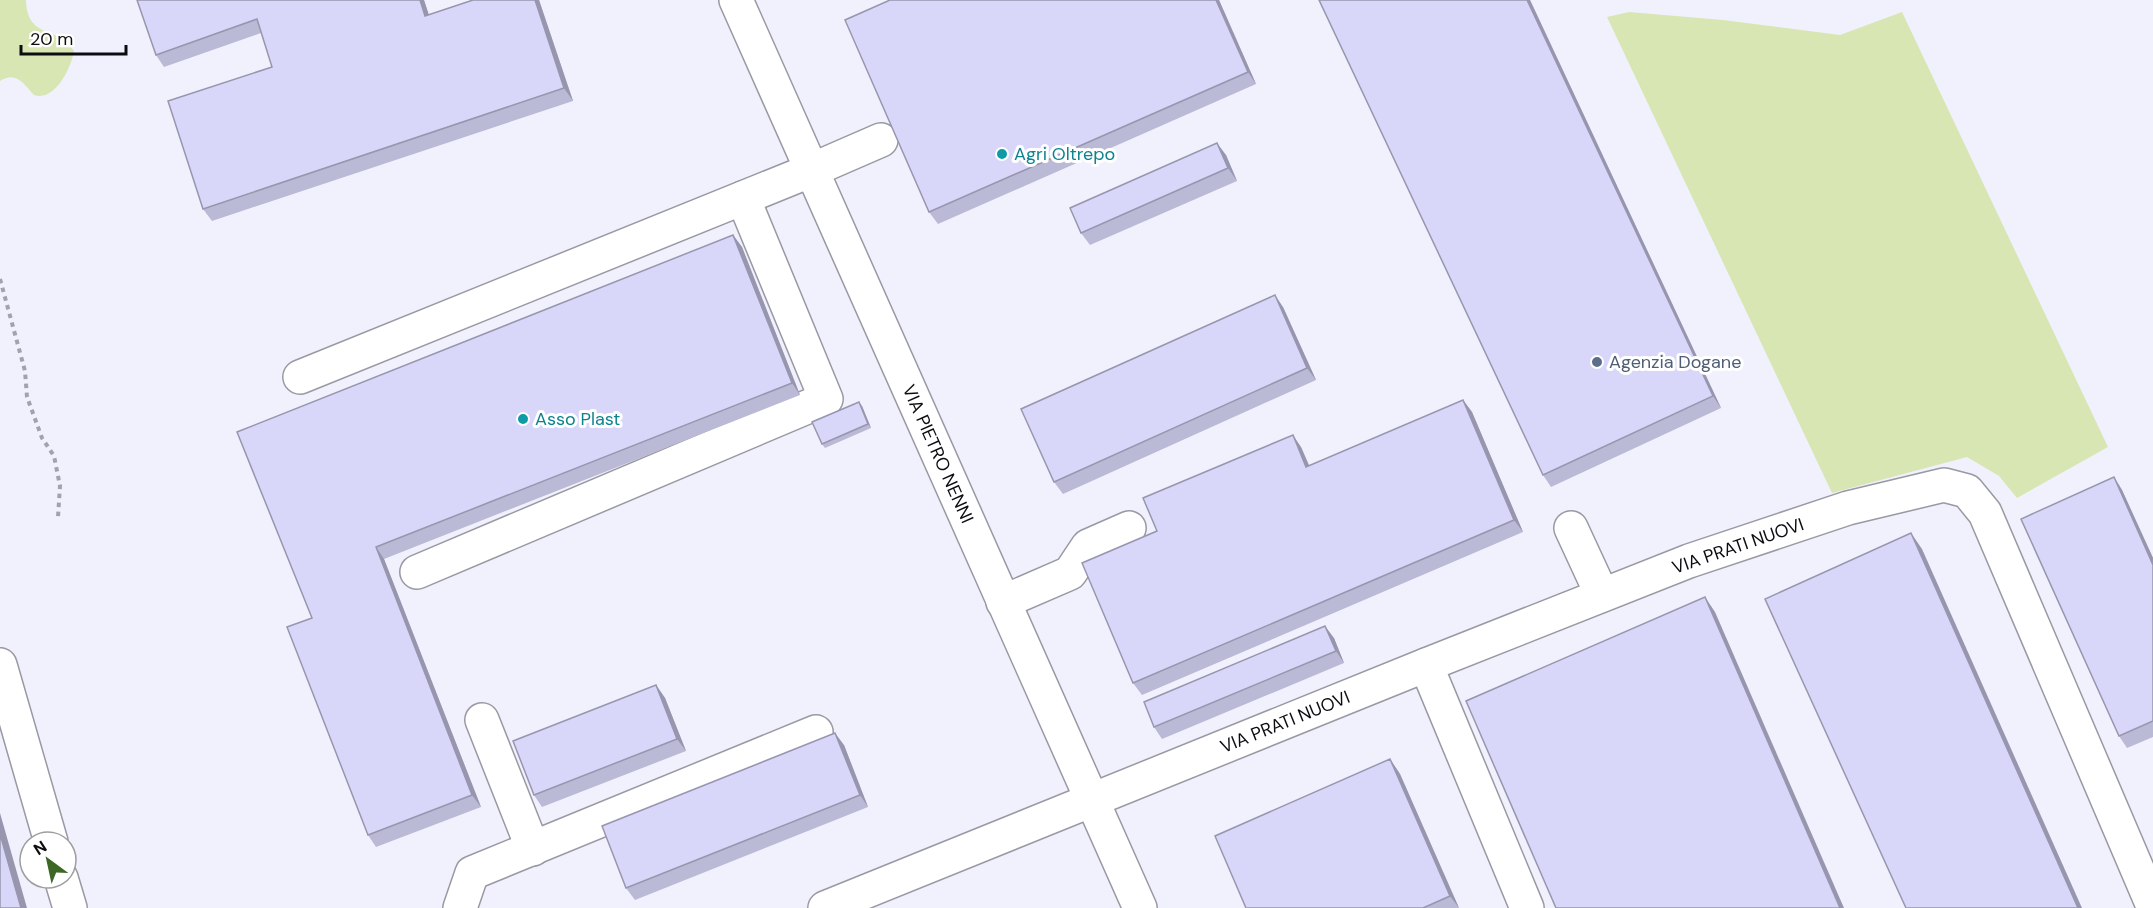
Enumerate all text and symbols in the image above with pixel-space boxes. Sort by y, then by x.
scale bar [21,18,126,56]
text: 20 m [30,27,73,51]
place label: Agri Oltrepo [1014,142,1115,166]
marker: Agri Oltrepo [995,147,1009,161]
place label: Agenzia Dogane [1609,350,1741,374]
marker: Agenzia Dogane [1590,355,1604,369]
street label: VIA PIETRO NENNI [897,381,979,527]
place label: Asso Plast [535,407,620,431]
marker: Asso Plast [516,412,530,426]
street label: VIA PRATI NUOVI [1669,512,1807,580]
street label: VIA PRATI NUOVI [1217,685,1353,759]
north arrow [18,830,78,890]
text: N [29,836,51,860]

